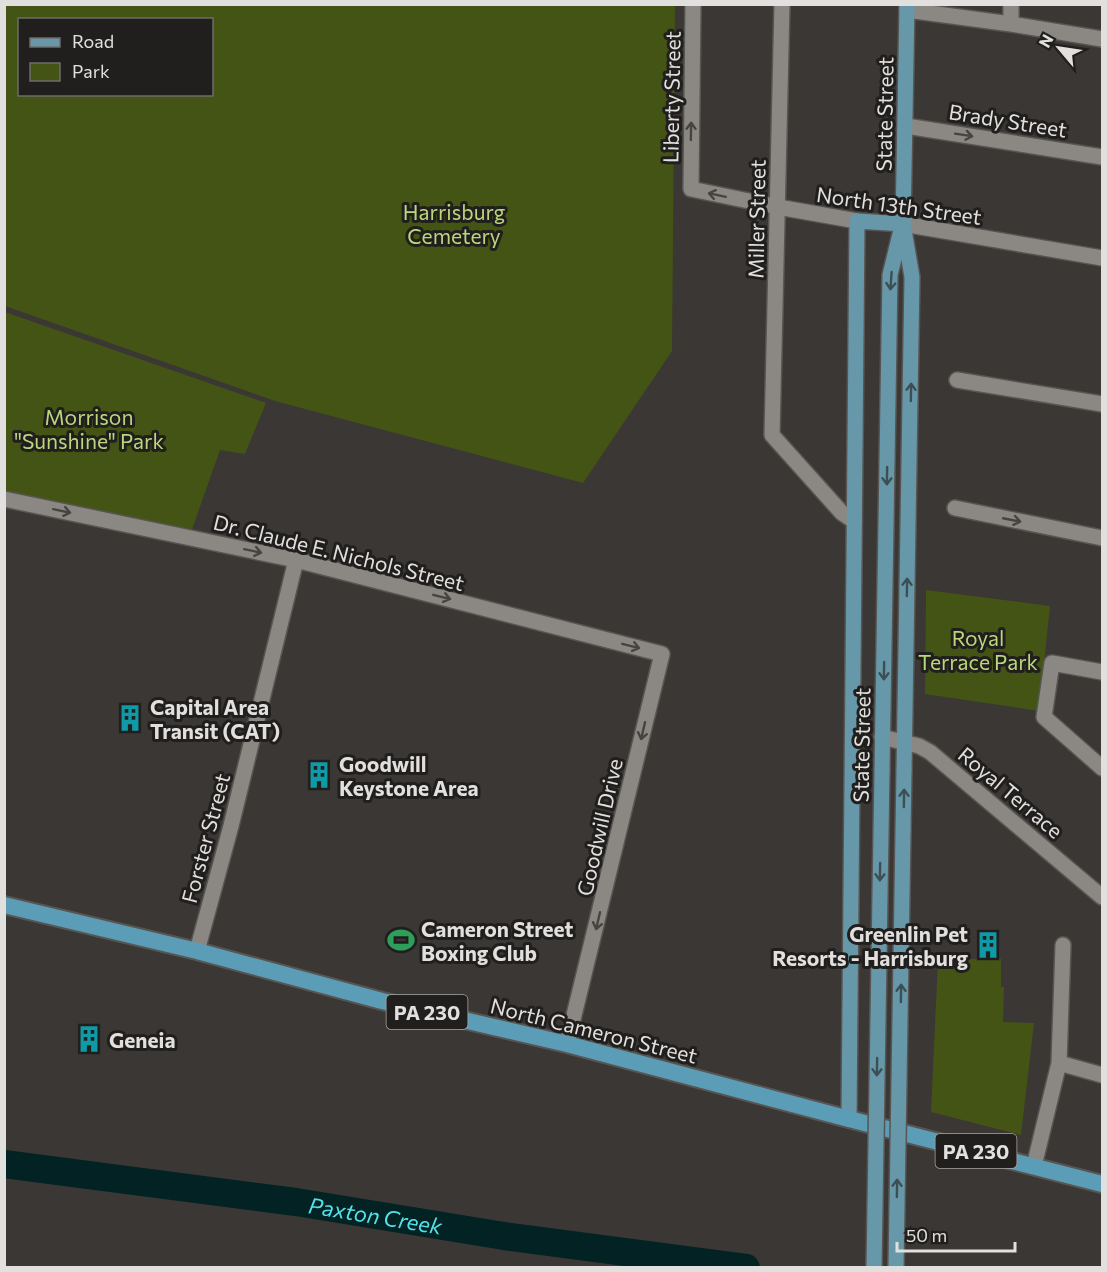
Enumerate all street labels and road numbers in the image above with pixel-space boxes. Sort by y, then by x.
street label: Liberty Street [657,31,685,163]
street label: State Street [871,56,897,172]
street label: Brady Street [947,98,1069,142]
street label: Miller Street [742,159,770,279]
street label: North 13th Street [815,181,983,229]
street label: Dr. Claude E. Nichols Street [211,509,467,595]
street label: State Street [848,687,874,803]
street label: Royal Terrace [954,741,1068,843]
street label: Goodwill Drive [571,756,627,898]
street label: Forster Street [176,771,234,905]
street label: North Cameron Street [488,992,700,1068]
road number: PA 230 [386,995,468,1029]
road number: PA 230 [936,1134,1016,1168]

